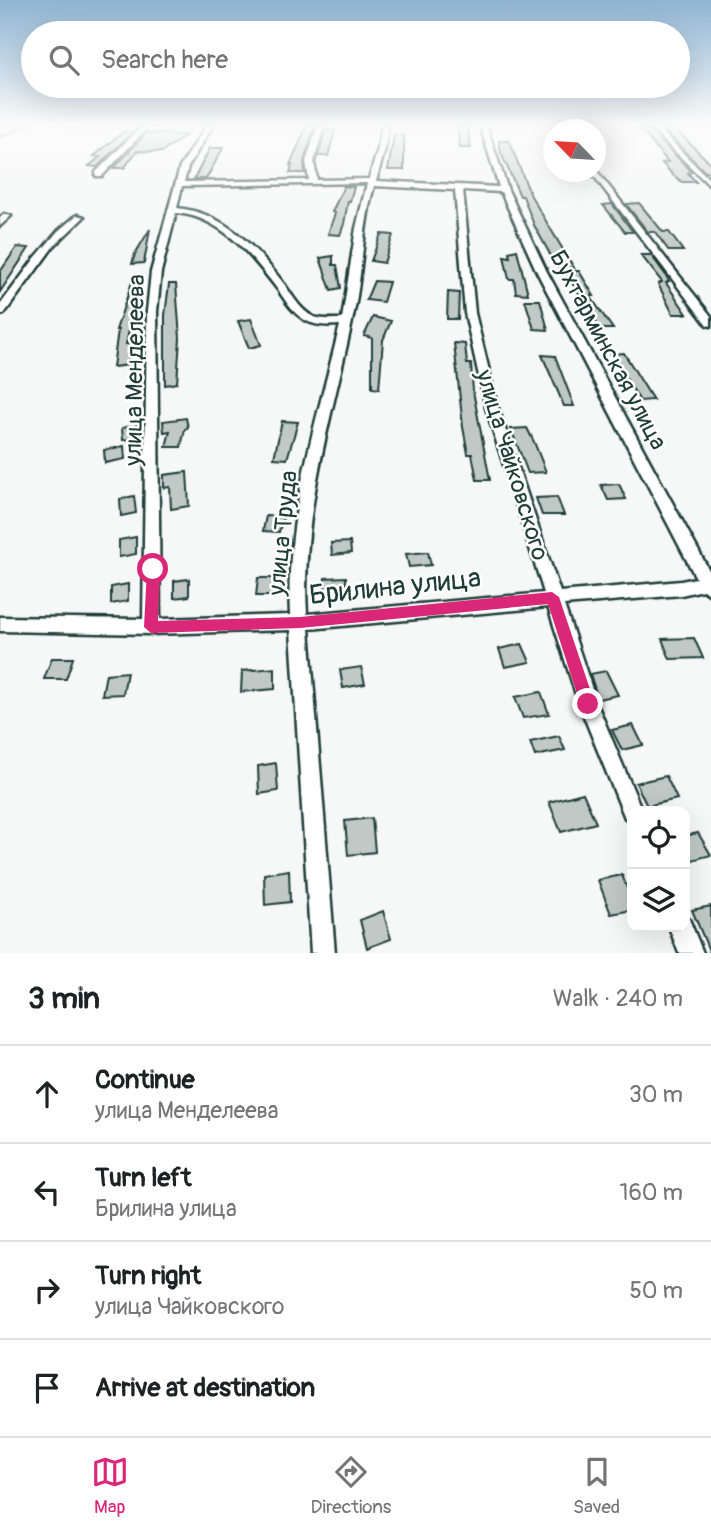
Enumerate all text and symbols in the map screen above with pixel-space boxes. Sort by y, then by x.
search box [21,21,690,98]
icon: search [45,41,83,79]
text: Search here [101,44,228,76]
north arrow [543,119,606,182]
street label: Бухтарминская улица [543,245,673,455]
street label: улица Менделеева [119,274,151,467]
street label: улица Чайковского [469,365,555,564]
street label: улица Труда [262,469,304,598]
route start [137,553,168,584]
street label: Брилина улица [307,561,483,613]
route end [572,688,603,719]
map controls [627,806,690,932]
button: locate [627,806,690,869]
button: layers [627,869,690,932]
text: 3 min [28,980,100,1017]
text: Walk · 240 m [553,984,683,1013]
text: Continue [95,1064,195,1096]
icon: ahead [28,1075,66,1113]
text: 30 m [629,1080,683,1109]
text: улица Менделеева [95,1096,279,1125]
text: Turn left [95,1162,191,1194]
icon: left [28,1173,66,1211]
text: 160 m [619,1178,683,1207]
text: Брилина улица [95,1194,237,1223]
text: Turn right [95,1260,201,1292]
icon: right [28,1271,66,1309]
text: 50 m [629,1276,683,1305]
text: улица Чайковского [95,1292,284,1321]
icon: arrive [28,1369,66,1407]
text: Arrive at destination [95,1372,315,1404]
tab: Map [91,1453,129,1519]
tab: Directions [311,1453,391,1519]
tab: Saved [573,1453,620,1519]

